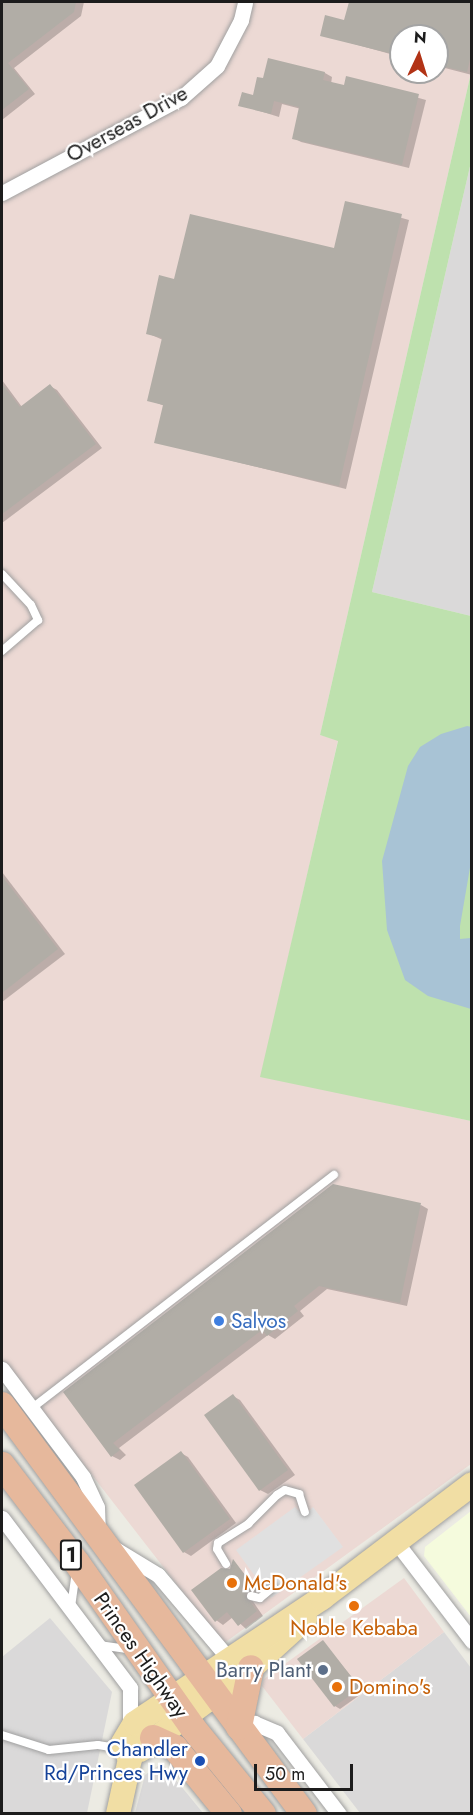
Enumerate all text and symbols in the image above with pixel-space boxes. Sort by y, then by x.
north arrow [389,24,449,84]
text: N [413,26,427,49]
street label: Overseas Drive [62,80,192,168]
place label: Salvos [231,1308,286,1334]
marker: Salvos [212,1314,226,1328]
road number: 1 [59,1538,83,1572]
place label: McDonald's [244,1570,347,1596]
marker: McDonald's [225,1576,239,1590]
street label: Princes Highway [88,1587,194,1723]
marker: Noble Kebaba [347,1599,361,1613]
place label: Noble Kebaba [290,1615,418,1641]
place label: Barry Plant [216,1657,311,1683]
marker: Barry Plant [316,1663,330,1677]
place label: Domino's [349,1674,431,1700]
marker: Domino's [330,1680,344,1694]
place label: Chandler Rd/Princes Hwy [44,1736,188,1786]
scale bar [257,1752,356,1790]
marker: Chandler Rd/Princes Hwy [193,1754,207,1768]
text: 50 m [265,1761,305,1787]

